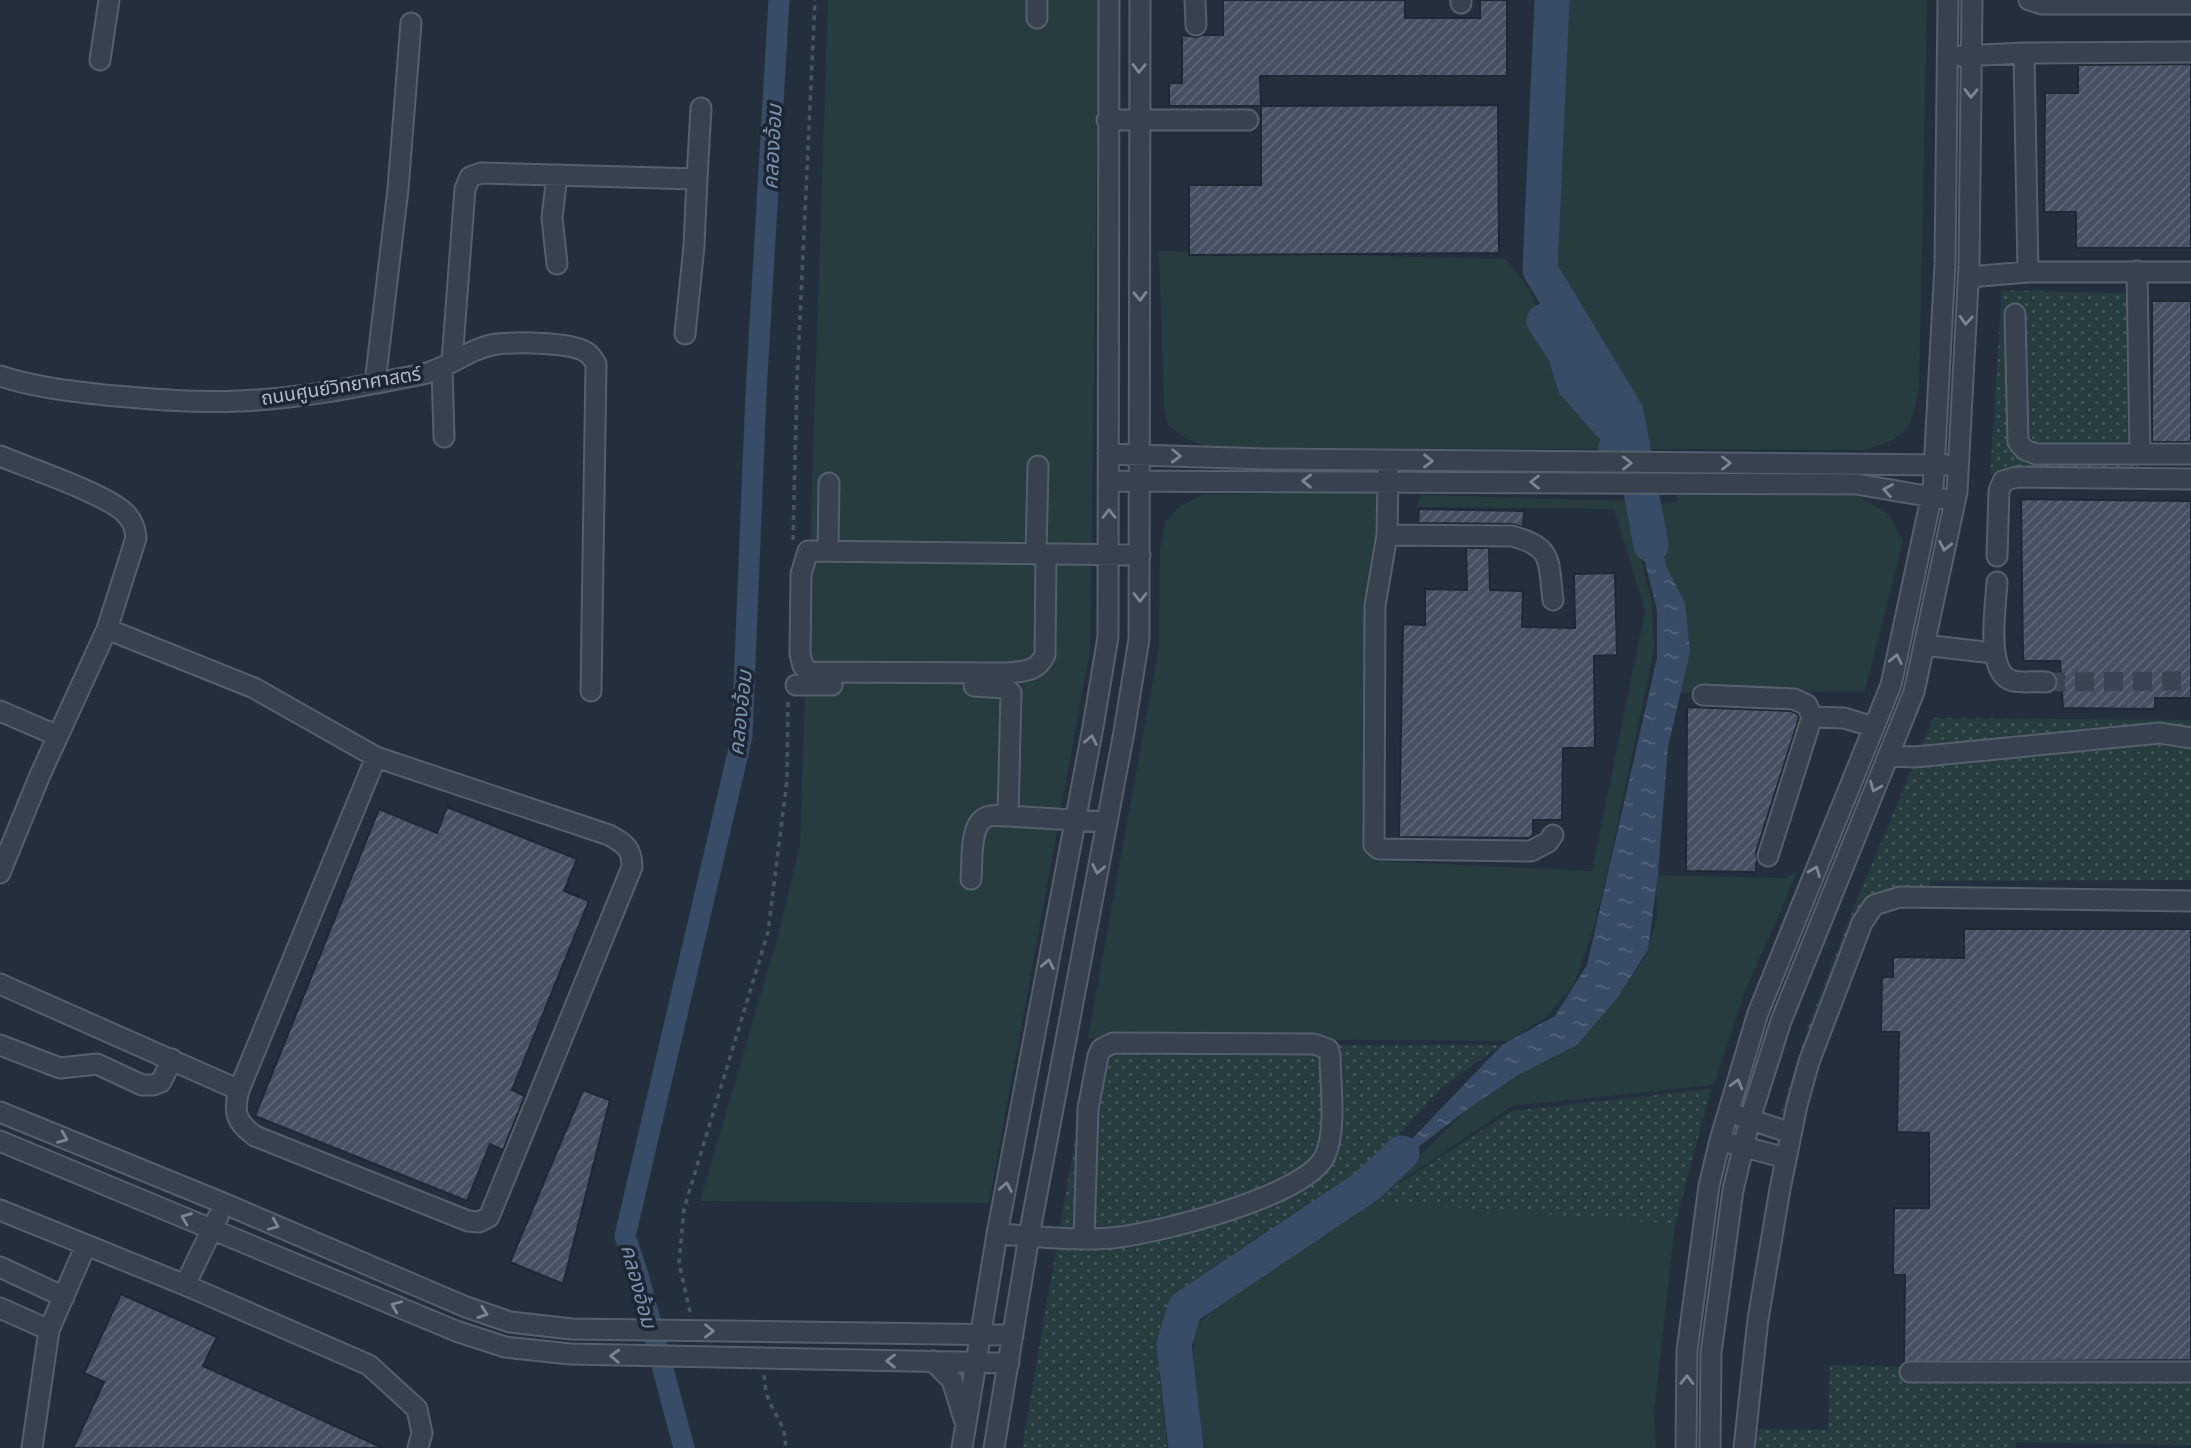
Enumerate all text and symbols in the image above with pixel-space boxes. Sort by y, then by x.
one-way arrow [1131,63,1147,74]
one-way arrow [1963,88,1979,98]
water label: คลองอ้อม [755,102,789,190]
one-way arrow [1132,291,1148,301]
one-way arrow [1959,315,1974,326]
street label: ถนนศูนย์วิทยาศาสตร์ [259,360,424,412]
one-way arrow [1171,448,1182,463]
one-way arrow [1423,453,1434,468]
one-way arrow [1623,455,1633,471]
one-way arrow [1721,455,1731,471]
one-way arrow [1301,473,1312,489]
one-way arrow [1529,474,1539,490]
one-way arrow [1882,483,1894,498]
one-way arrow [1101,509,1117,519]
one-way arrow [1939,540,1954,552]
one-way arrow [1132,592,1148,602]
one-way arrow [1888,653,1903,665]
water label: คลองอ้อม [721,667,759,757]
one-way arrow [1082,734,1097,746]
one-way arrow [1870,781,1884,793]
one-way arrow [1091,864,1106,875]
one-way arrow [1807,865,1821,877]
one-way arrow [1040,958,1055,970]
one-way arrow [1728,1078,1743,1090]
one-way arrow [56,1130,69,1144]
one-way arrow [998,1181,1013,1193]
one-way arrow [181,1212,193,1226]
one-way arrow [266,1217,279,1231]
water label: คลองอ้อม [614,1241,665,1333]
one-way arrow [390,1300,402,1314]
one-way arrow [477,1305,489,1319]
one-way arrow [704,1324,715,1339]
one-way arrow [609,1348,620,1363]
one-way arrow [886,1353,896,1369]
one-way arrow [1679,1374,1695,1385]

